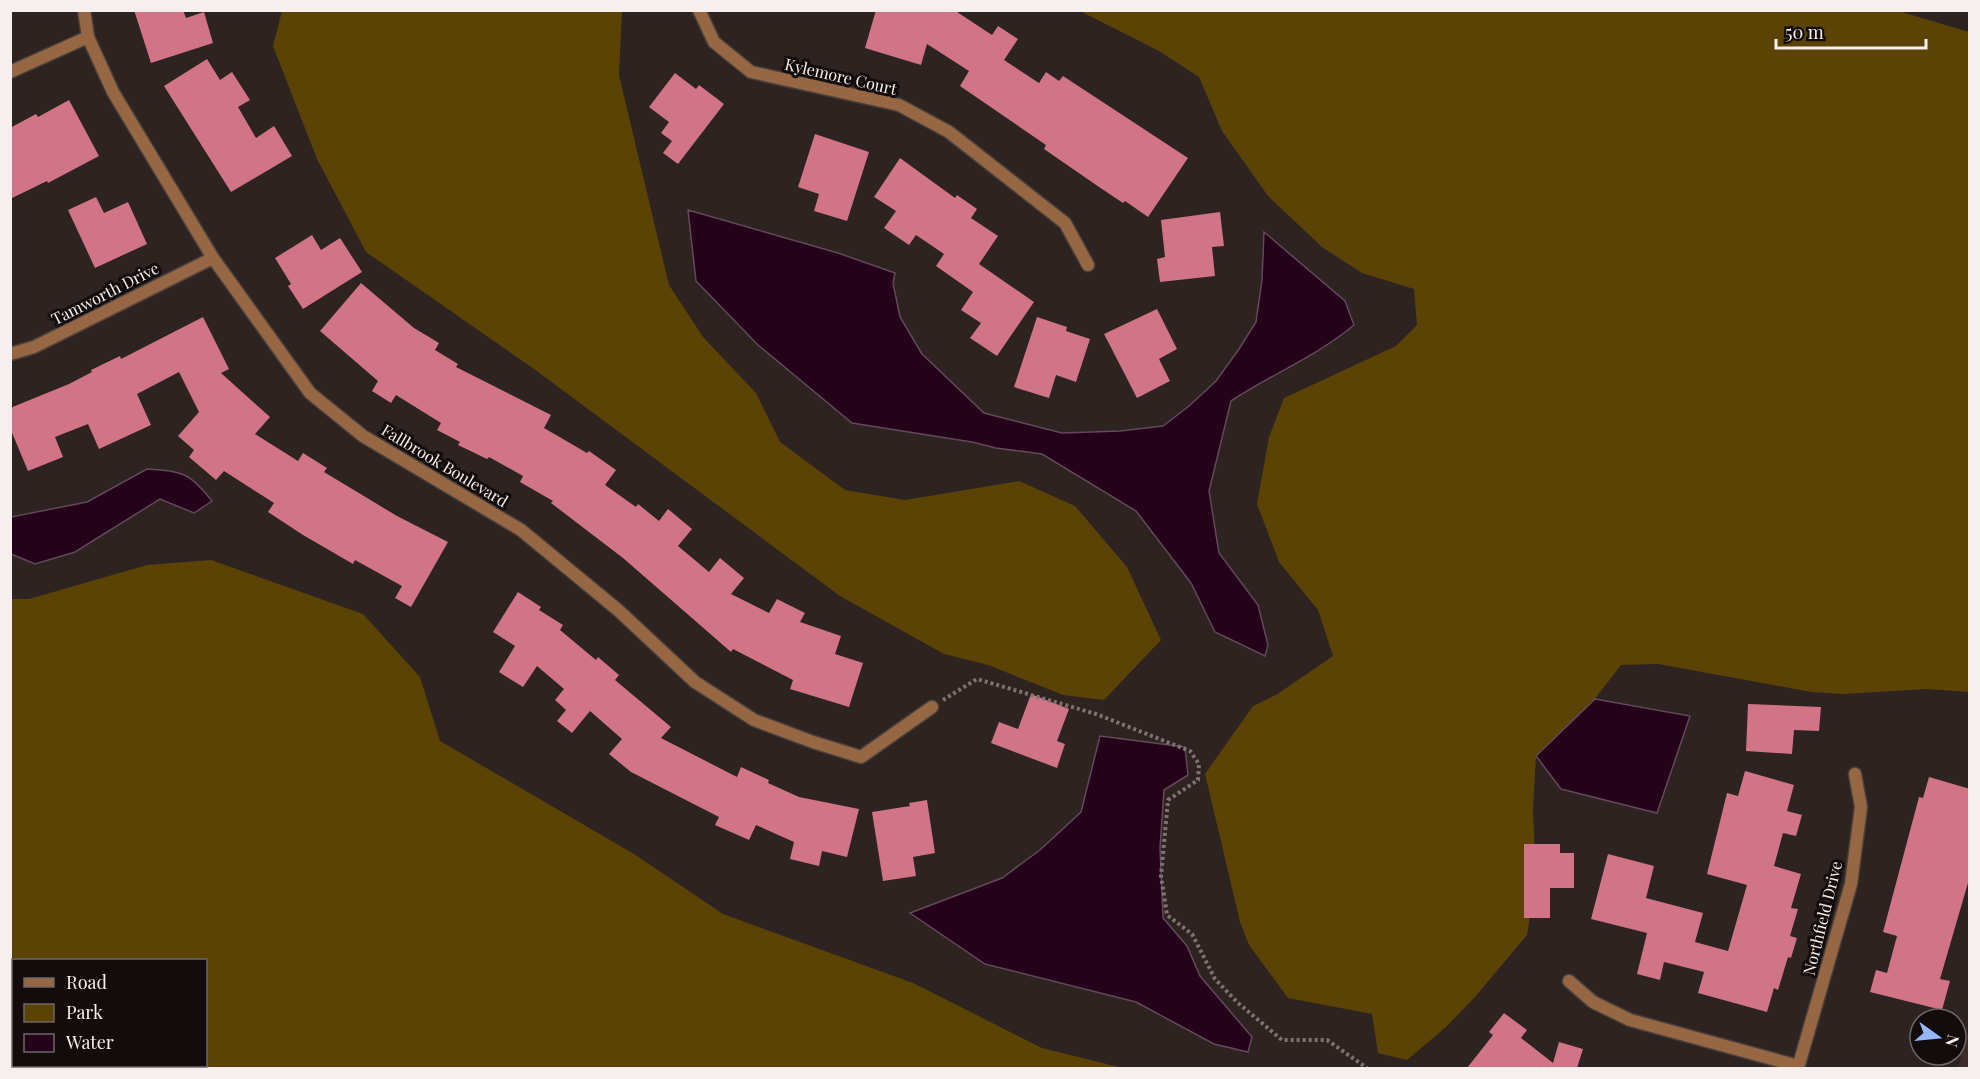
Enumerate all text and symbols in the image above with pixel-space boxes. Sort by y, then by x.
scale bar [1776,12,1926,50]
text: 50 m [1785,20,1824,44]
street label: Kylemore Court [783,53,899,99]
street label: Tamworth Drive [48,257,162,329]
street label: Fallbrook Boulevard [378,419,512,511]
street label: Northfield Drive [1798,859,1846,977]
legend [12,959,207,1067]
text: Road [66,970,107,994]
text: Park [66,1000,103,1024]
north arrow [1908,1007,1968,1067]
text: Water [65,1030,114,1054]
text: N [1941,1033,1965,1050]

